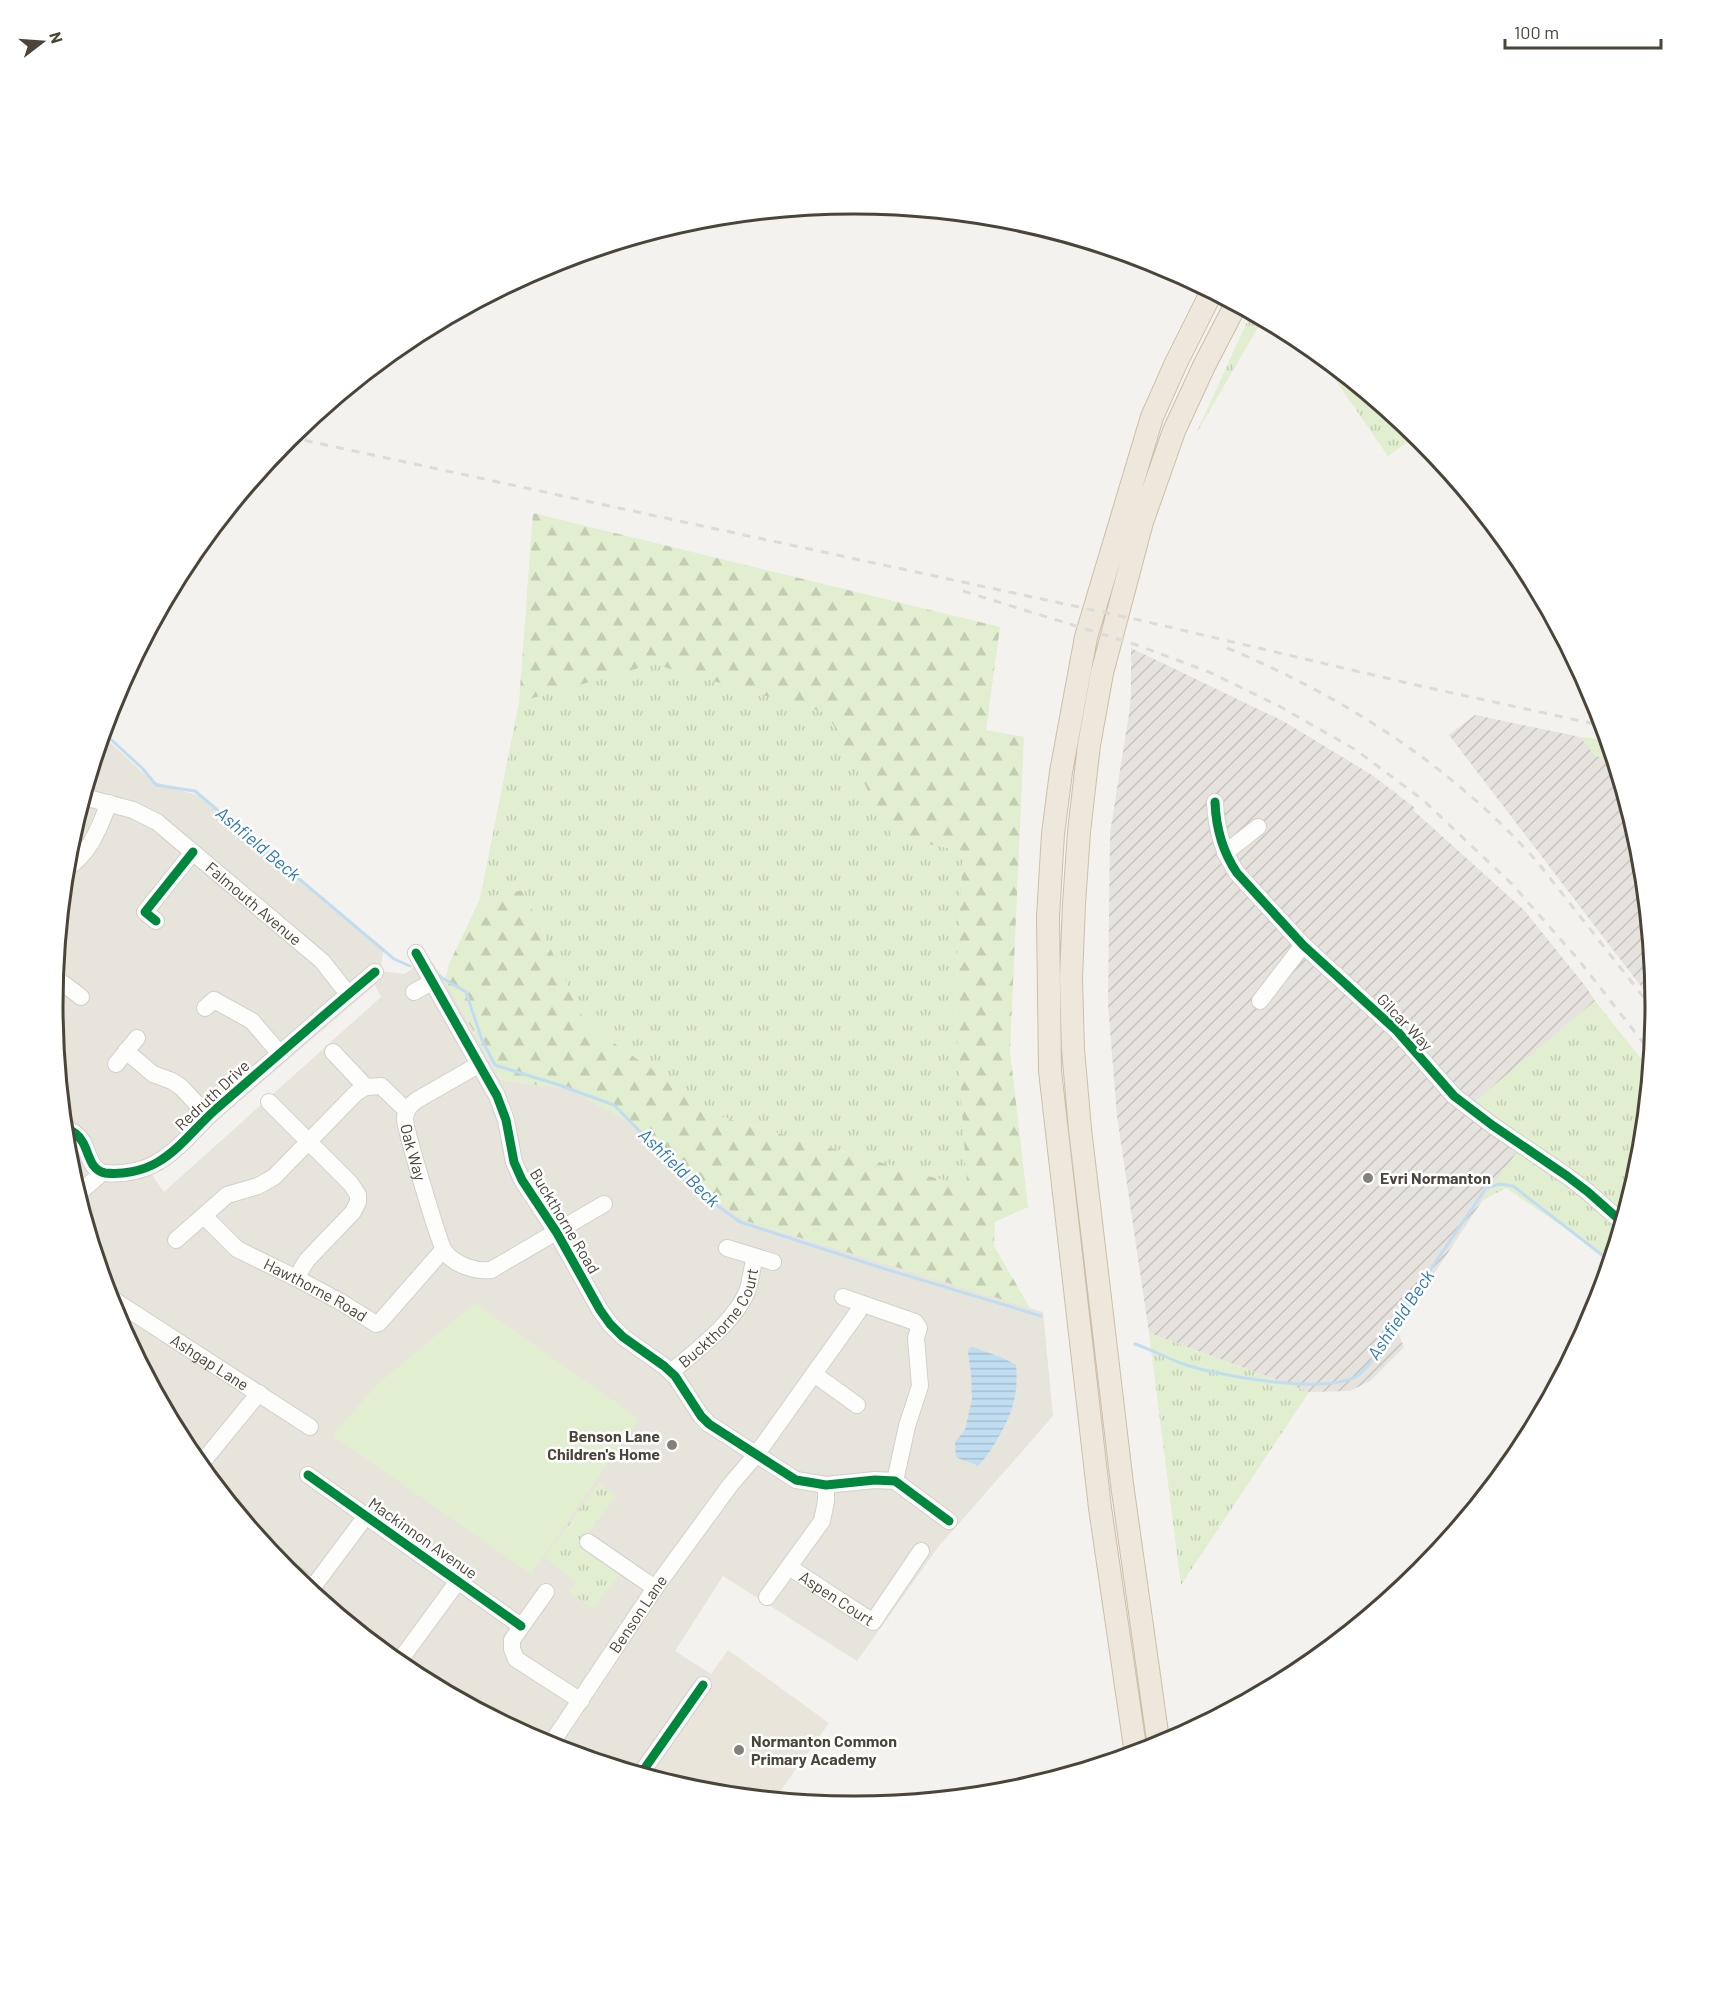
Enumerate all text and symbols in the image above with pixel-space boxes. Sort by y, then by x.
north arrow [12,12,72,72]
scale bar [1505,12,1661,50]
text: 100 m [1514,21,1559,43]
text: N [46,30,67,45]
water label: Ashfield Beck [212,802,306,885]
street label: Falmouth Avenue [202,857,306,949]
street label: Gilcar Way [1374,989,1438,1055]
street label: Redruth Drive [171,1055,253,1134]
street label: Oak Way [397,1122,431,1183]
water label: Ashfield Beck [635,1123,725,1211]
street label: Buckthorne Road [527,1165,604,1277]
place label: Evri Normanton [1380,1168,1491,1187]
marker: Evri Normanton [1361,1171,1375,1185]
street label: Hawthorne Road [261,1254,371,1325]
water label: Ashfield Beck [1362,1265,1438,1363]
street label: Buckthorne Court [674,1267,761,1371]
street label: Ashgap Lane [167,1330,253,1394]
place label: Benson Lane Children's Home [547,1426,660,1463]
marker: Benson Lane Children's Home [665,1438,679,1452]
street label: Mackinnon Avenue [365,1493,481,1582]
street label: Aspen Court [796,1566,878,1629]
street label: Benson Lane [605,1571,670,1656]
place label: Normanton Common Primary Academy [751,1731,897,1768]
marker: Normanton Common Primary Academy [732,1743,746,1757]

